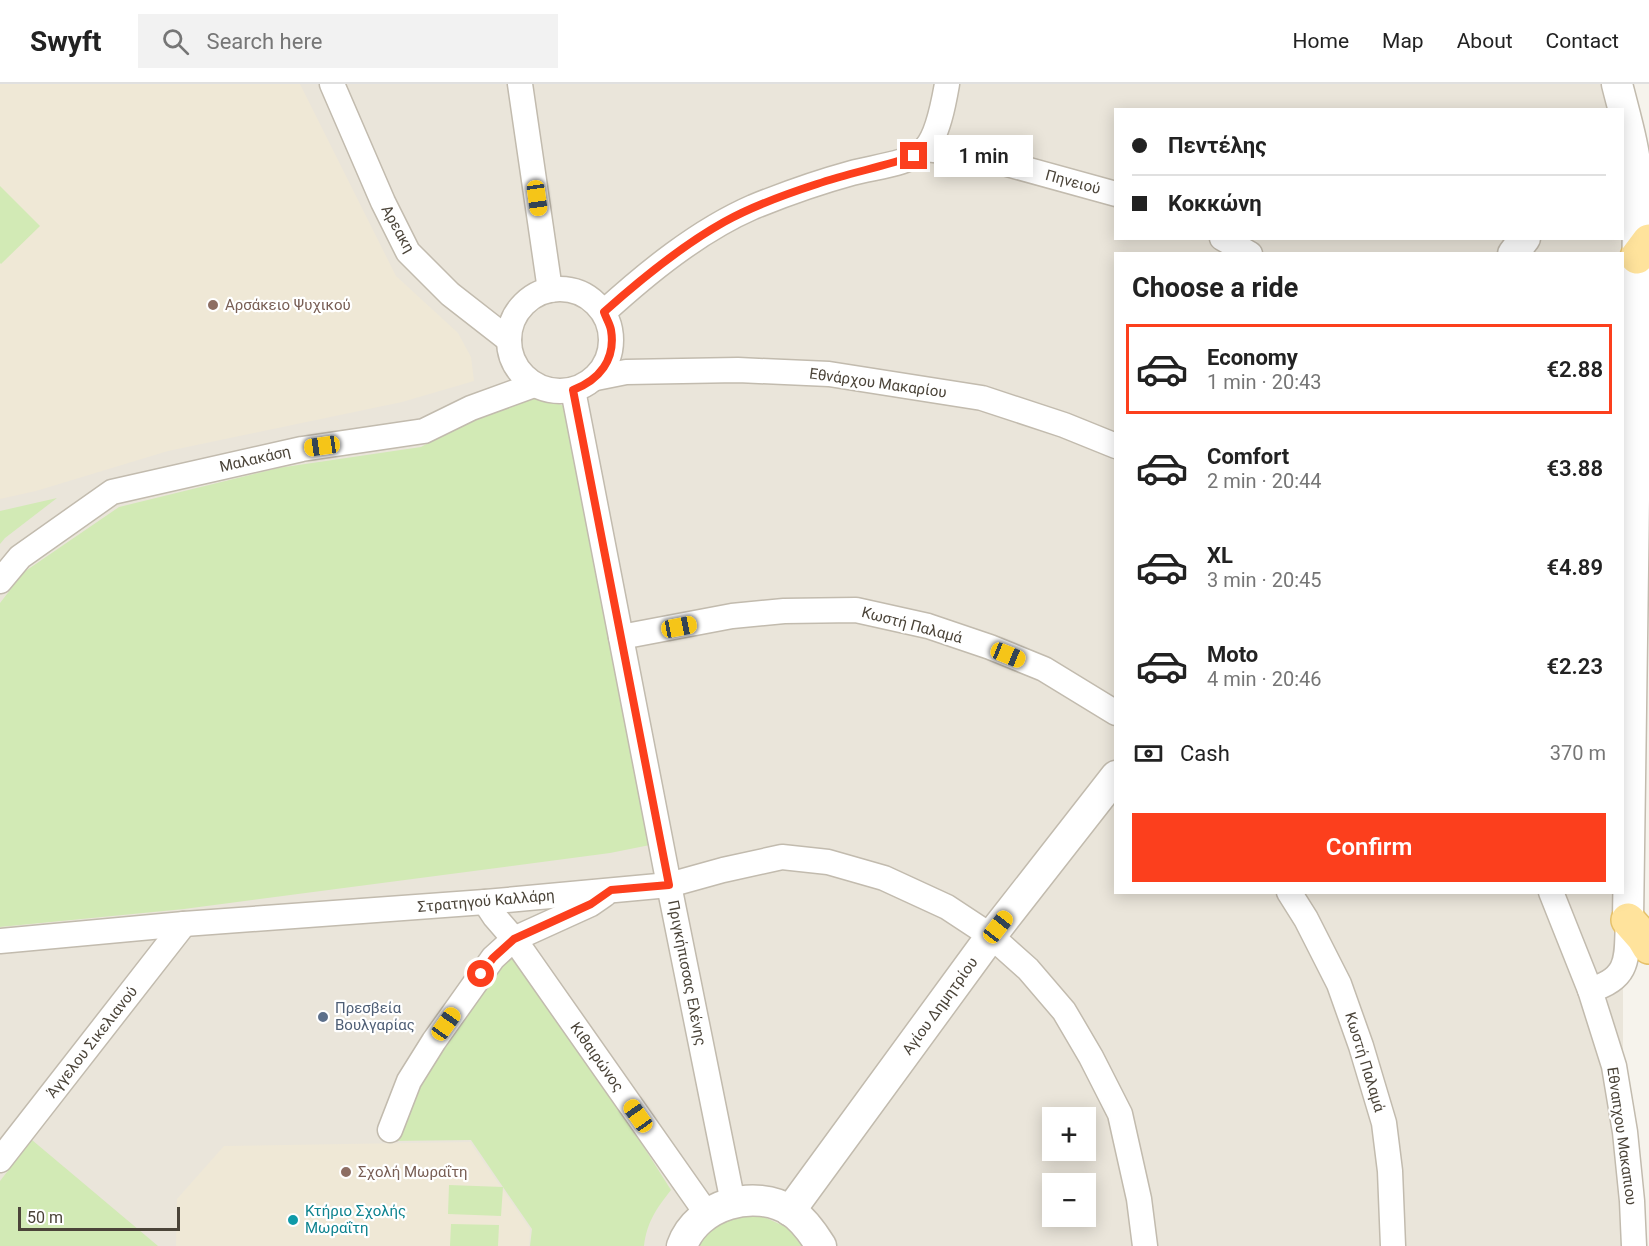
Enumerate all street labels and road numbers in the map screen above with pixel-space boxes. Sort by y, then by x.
street label: Πηνειού [1044,166,1102,198]
street label: Αρεακη [378,202,418,256]
street label: Εθνάρχου Μακαρίου [808,364,948,402]
street label: Μαλακάση [218,442,292,476]
street label: Κωστή Παλαμά [860,603,965,647]
street label: Στρατηγού Καλλάρη [417,886,555,916]
street label: Πριγκήπισσας Ελένης [664,899,710,1047]
street label: Αγίου Δημητρίου [899,954,981,1058]
street label: Άγγελου Σικελιανού [43,983,141,1101]
street label: Κωστή Παλαμά [1341,1010,1389,1115]
street label: Κιθαιρώνος [566,1019,628,1095]
street label: Εθναπχου Μακαπιου [1603,1066,1641,1206]

